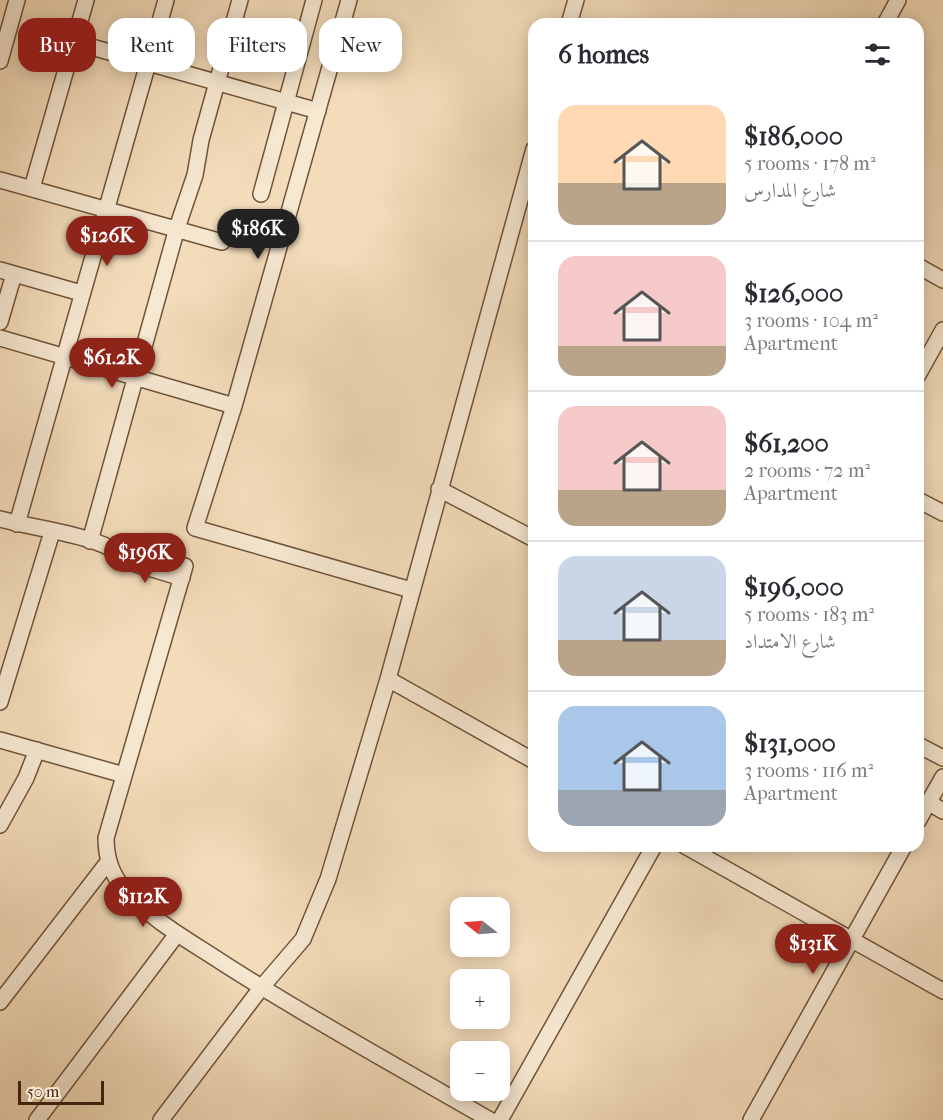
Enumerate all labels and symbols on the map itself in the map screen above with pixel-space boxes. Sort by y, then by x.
pin: $186K [216,209,300,260]
pin: $126K [65,216,149,267]
pin: $61.2K [63,338,161,389]
pin: $196K [103,533,187,584]
pin: $112K [101,877,185,928]
north arrow [450,897,510,957]
pin: $131K [771,924,855,975]
scale bar [18,1078,104,1106]

